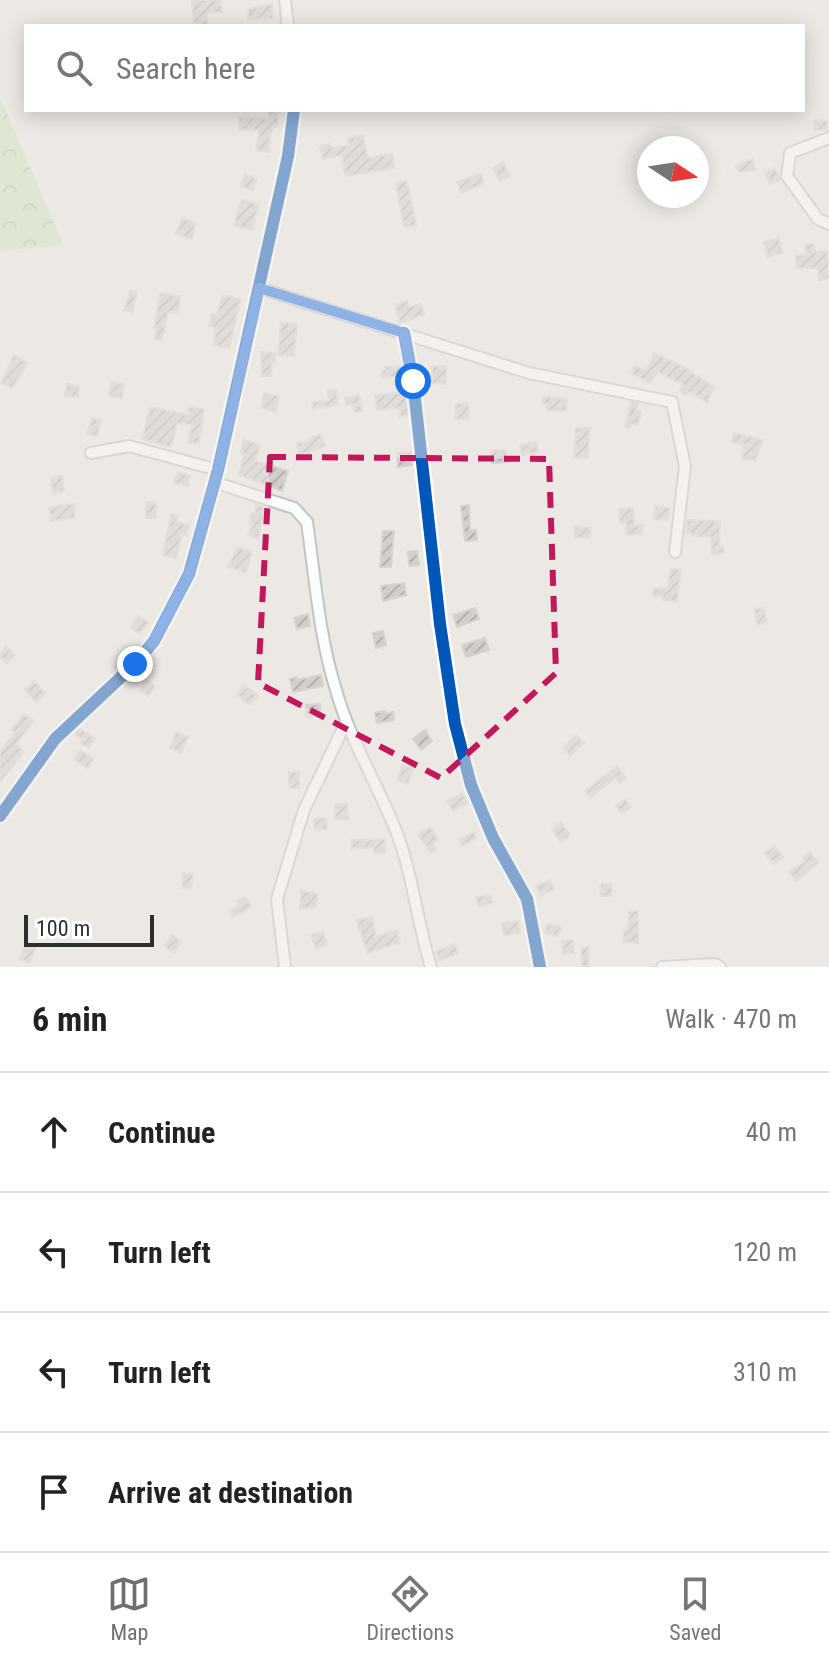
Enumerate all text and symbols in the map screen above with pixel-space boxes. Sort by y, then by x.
search box [24,24,805,112]
icon: search [52,46,96,90]
text: Search here [116,51,256,86]
north arrow [637,136,709,208]
route start [395,363,431,399]
route end [117,646,153,682]
scale bar [24,911,154,947]
text: 100 m [36,916,90,941]
text: 6 min [32,999,108,1039]
text: Walk · 470 m [665,1004,797,1034]
icon: ahead [32,1110,76,1154]
text: Continue [108,1115,215,1150]
text: 40 m [746,1117,797,1147]
icon: left [32,1230,76,1274]
text: Turn left [108,1235,211,1270]
text: 120 m [733,1237,797,1267]
icon: left [32,1350,76,1394]
text: Turn left [108,1355,211,1390]
text: 310 m [733,1357,797,1387]
icon: arrive [32,1470,76,1514]
text: Arrive at destination [108,1475,353,1510]
tab: Map [107,1572,151,1645]
tab: Directions [366,1572,454,1645]
tab: Saved [669,1572,722,1645]

